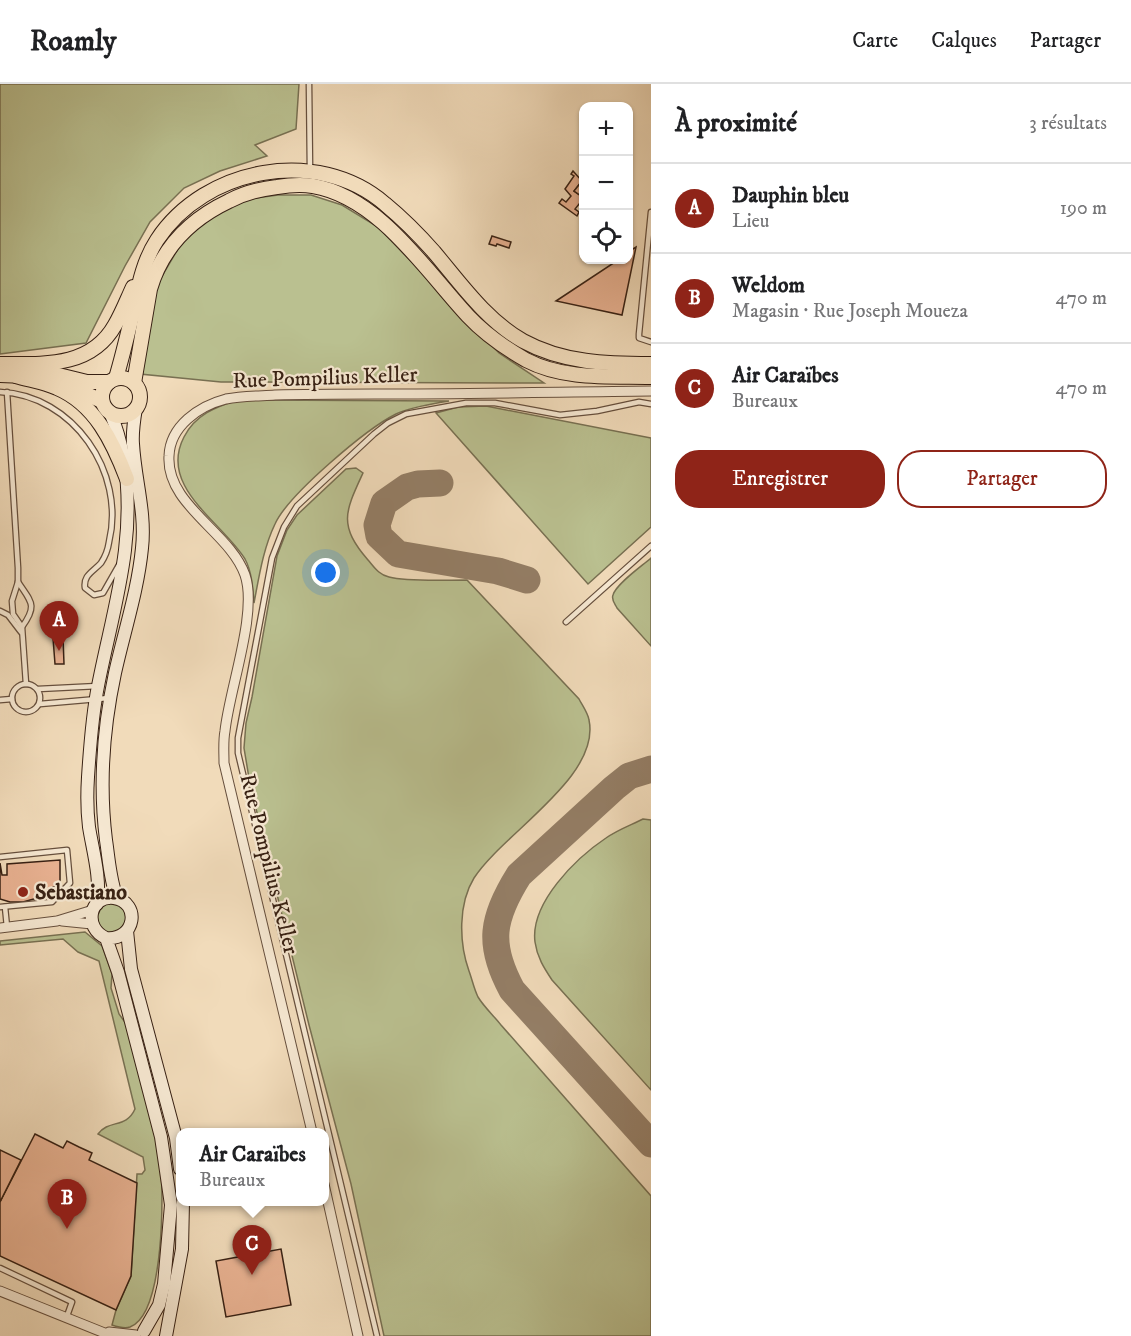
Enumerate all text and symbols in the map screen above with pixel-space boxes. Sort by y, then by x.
text: Roamly [30,24,116,59]
text: Carte [852,28,898,54]
text: Calques [931,28,997,54]
text: Partager [1030,28,1101,54]
map controls [579,102,633,264]
button: + [579,102,633,156]
text: À proximité [675,107,797,140]
text: 3 résultats [1029,111,1107,136]
button: − [579,156,633,210]
text: Dauphin bleu [732,182,849,209]
text: A [688,196,701,221]
text: 190 m [1060,196,1107,221]
text: Lieu [732,209,770,234]
button: locate [579,210,633,264]
text: Weldom [732,272,805,299]
text: B [688,286,701,311]
text: 470 m [1056,286,1107,311]
text: Magasin · Rue Joseph Moueza [732,299,968,324]
street label: Rue Pompilius Keller [232,361,419,395]
text: Air Caraïbes [732,362,839,389]
text: C [688,376,701,401]
text: 470 m [1056,376,1107,401]
text: Bureaux [732,389,798,414]
button: Enregistrer [675,450,885,508]
button: Partager [897,450,1107,508]
your location [311,558,340,587]
pin: A [40,602,78,651]
street label: Rue Pompilius Keller [234,771,305,958]
place label: Sebastiano [35,879,127,906]
marker: Sebastiano [16,885,30,899]
popup [176,1128,329,1206]
text: Air Caraïbes [199,1141,306,1168]
text: Bureaux [199,1168,265,1193]
pin: B [48,1180,86,1229]
pin: C [232,1226,272,1275]

